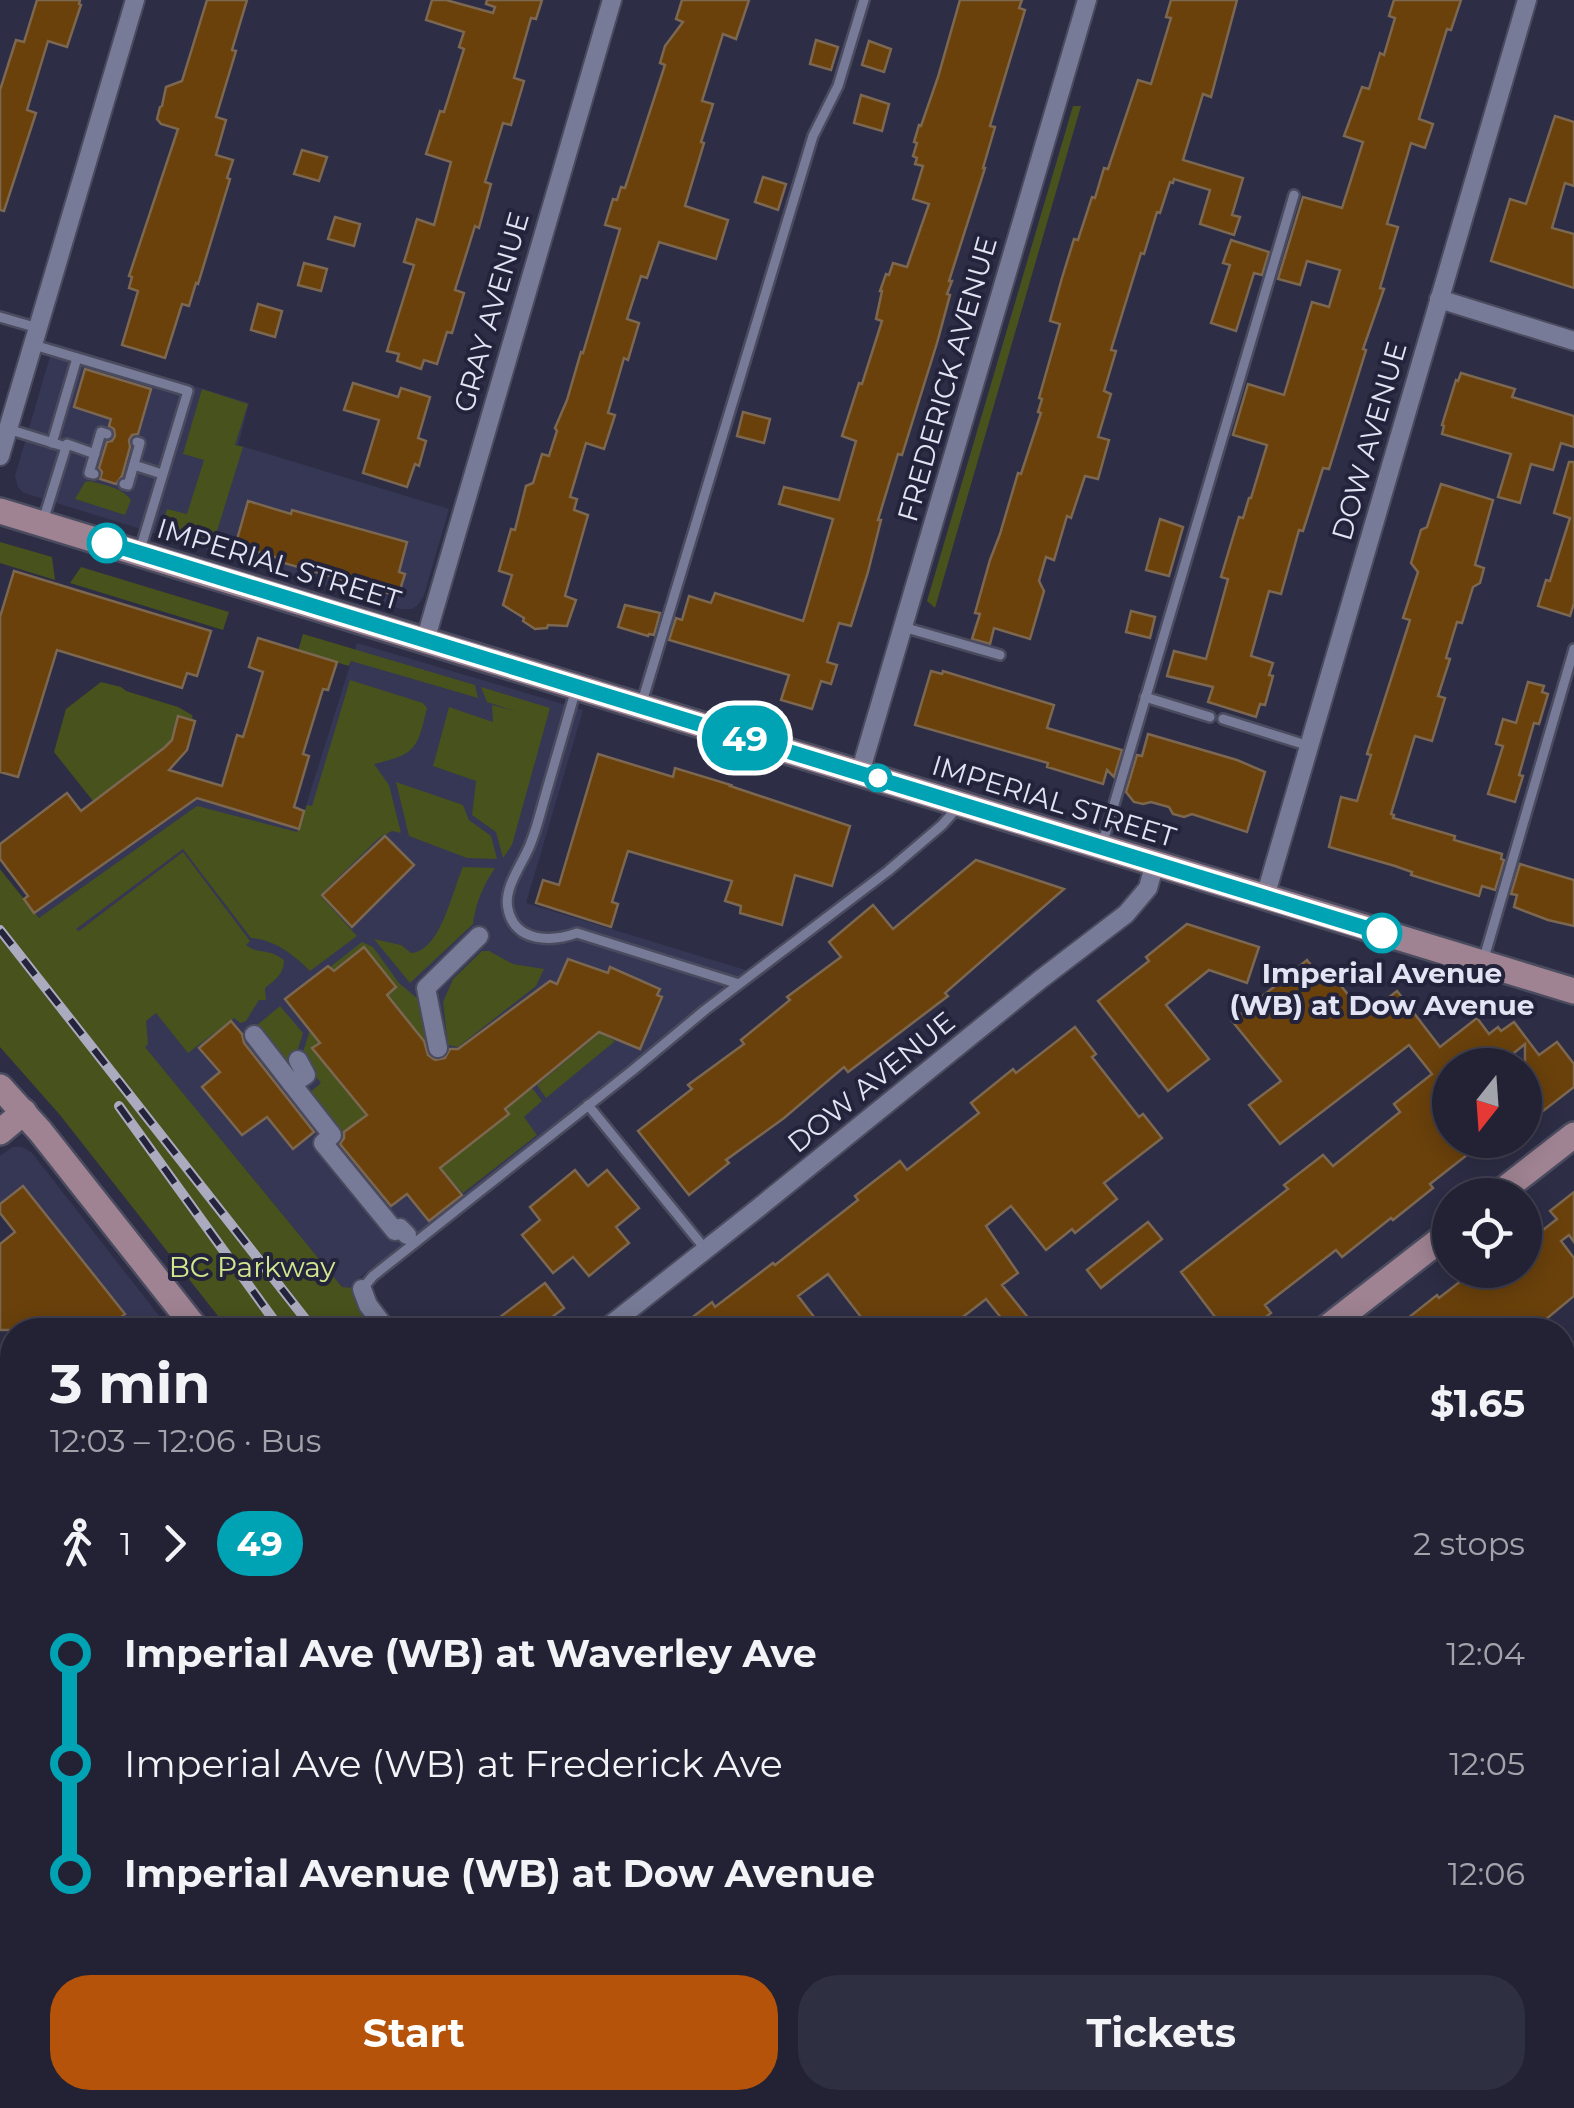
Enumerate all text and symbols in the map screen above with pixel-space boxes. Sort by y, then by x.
street label: GRAY AVENUE [446,208,536,416]
street label: FREDERICK AVENUE [890,233,1004,525]
street label: DOW AVENUE [1324,338,1414,544]
street label: IMPERIAL STREET [153,511,405,617]
unlabelled marker [88,524,126,562]
line badge: 49 [700,706,790,770]
text: 49 [722,717,768,760]
street label: IMPERIAL STREET [928,748,1180,854]
unlabelled marker [865,765,891,791]
marker: Imperial Avenue (WB) at Dow Avenue [1363,914,1401,952]
place label: Imperial Avenue (WB) at Dow Avenue [1230,956,1535,1022]
street label: DOW AVENUE [781,1004,961,1160]
north arrow [1432,1048,1542,1158]
map controls [1432,1048,1542,1288]
button: locate [1432,1178,1542,1288]
park label: BC Parkway [169,1250,336,1284]
text: 3 min [50,1350,210,1417]
text: $1.65 [1430,1380,1525,1427]
text: 12:03 – 12:06 · Bus [50,1421,321,1460]
icon: walk [50,1516,105,1571]
icon: forward [147,1516,202,1571]
text: 49 [237,1522,283,1565]
text: 1 [120,1524,132,1563]
text: 2 stops [1413,1524,1525,1563]
text: Imperial Ave (WB) at Waverley Ave [124,1630,817,1677]
text: 12:04 [1446,1634,1525,1673]
text: Imperial Ave (WB) at Frederick Ave [124,1740,783,1787]
text: 12:05 [1449,1744,1525,1783]
text: Imperial Avenue (WB) at Dow Avenue [124,1850,875,1897]
text: 12:06 [1448,1854,1525,1893]
button: Start [50,1975,778,2090]
button: Tickets [798,1975,1525,2090]

